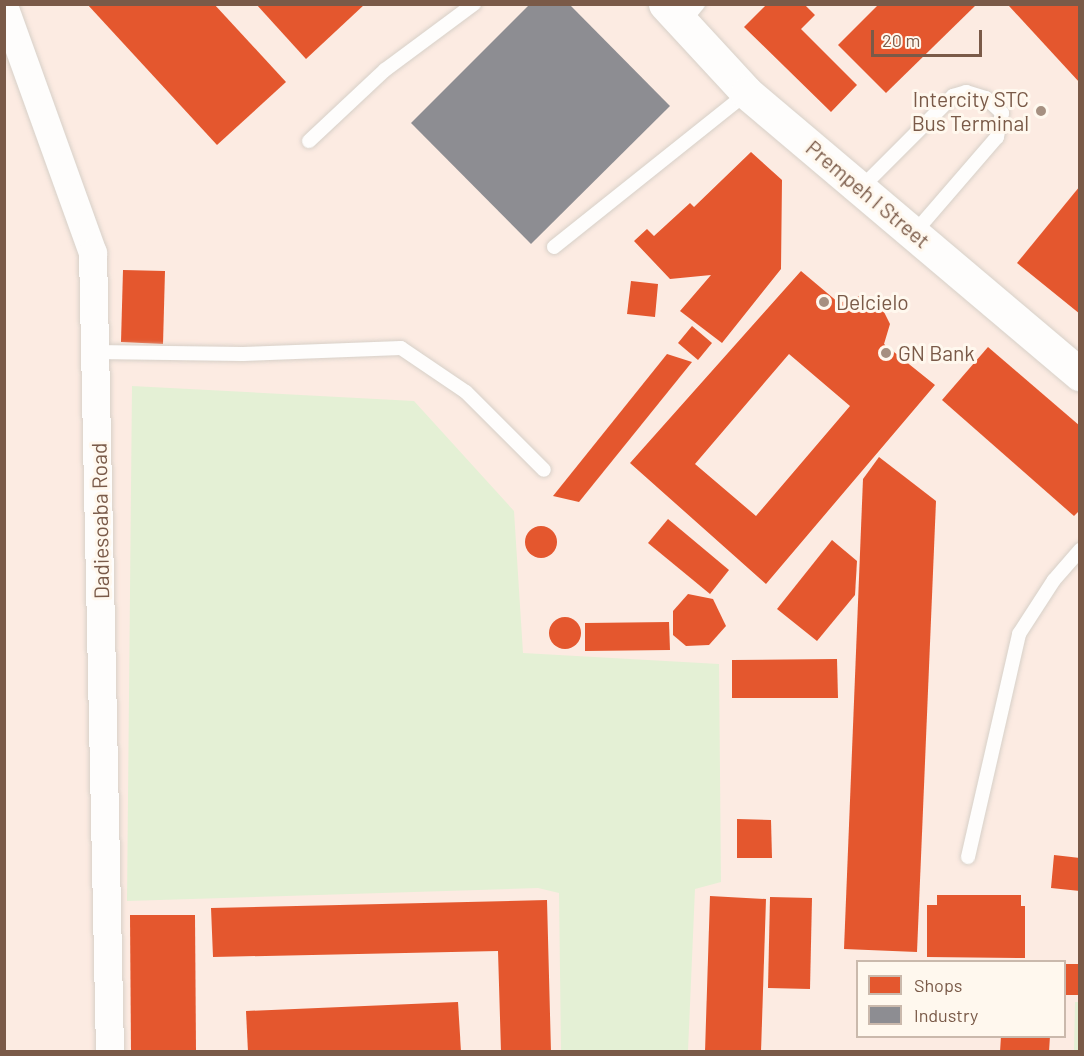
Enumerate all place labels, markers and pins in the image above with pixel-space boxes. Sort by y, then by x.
place label: Intercity STC Bus Terminal [912,86,1029,136]
marker: Intercity STC Bus Terminal [1034,104,1048,118]
place label: Delcielo [836,289,909,315]
marker: Delcielo [817,295,831,309]
place label: GN Bank [898,340,975,366]
marker: GN Bank [879,346,893,360]

